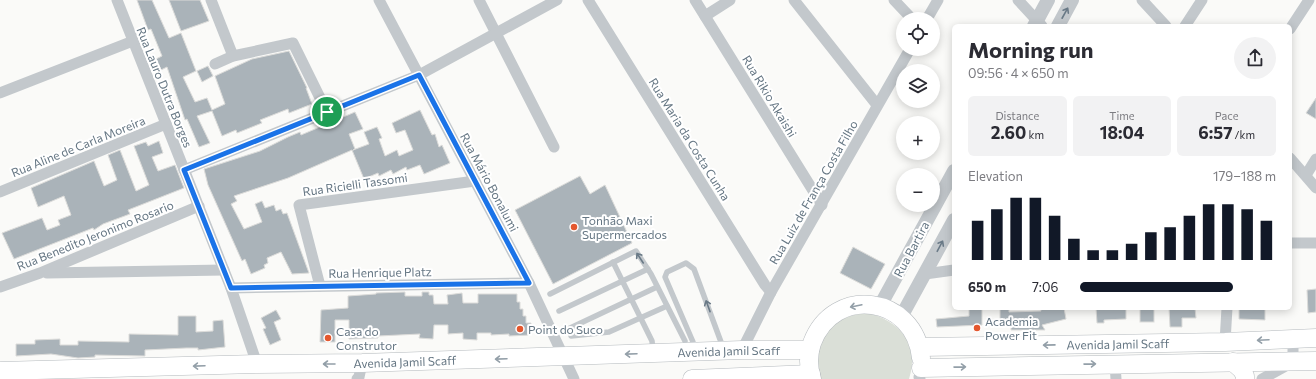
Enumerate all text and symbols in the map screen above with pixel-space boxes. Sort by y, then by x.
one-way arrow [1061,7,1069,19]
map controls [896,12,940,212]
button: locate [896,12,940,56]
street label: Rua Lauro Dutra Borges [134,25,196,149]
text: Morning run [968,36,1094,63]
button: share [1234,37,1276,79]
street label: Rua Rikio Akaishi [740,53,800,139]
button: layers [896,64,940,108]
text: 09:56 · 4 × 650 m [968,65,1069,81]
street label: Rua Maria da Costa Cunha [646,75,734,203]
pin [310,95,344,129]
icon: arrive [316,101,338,123]
text: Distance [995,109,1039,122]
text: Time [1109,109,1135,122]
text: Pace [1215,109,1239,122]
street label: Rua Aline de Carla Moreira [9,113,147,179]
button: + [896,116,940,160]
street label: Rua Luiz de França Costa Filho [766,117,860,267]
text: 2.60 [991,122,1026,143]
text: 18:04 [1100,122,1144,143]
text: 6:57 [1198,122,1233,143]
text: km [1026,128,1044,141]
text: /km [1233,128,1255,141]
street label: Rua Mário Bonalumi [458,130,522,234]
button: − [896,168,940,212]
text: Elevation [968,168,1023,184]
text: 179–188 m [1213,168,1276,184]
street label: Rua Ricielli Tassomi [302,170,408,198]
street label: Rua Benedito Jeronimo Rosario [15,197,176,274]
place label: Tonhão Maxi Supermercados [582,213,667,241]
street label: Rua Bartira [890,219,932,279]
marker: Tonhão Maxi Supermercados [569,222,579,232]
one-way arrow [937,240,944,252]
one-way arrow [636,252,644,263]
street label: Rua Henrique Platz [328,264,432,280]
text: 650 m [968,279,1006,295]
text: 7:06 [1032,279,1058,295]
one-way arrow [703,300,711,312]
one-way arrow [850,302,863,310]
place label: Academia Power Fit [985,314,1038,342]
place label: Point do Suco [528,322,603,336]
marker: Academia Power Fit [972,323,982,333]
place label: Casa do Construtor [336,324,397,352]
marker: Point do Suco [515,324,525,334]
marker: Casa do Construtor [323,333,333,343]
street label: Avenida Jamil Scaff [1066,336,1170,352]
one-way arrow [1257,337,1270,344]
one-way arrow [1043,341,1056,349]
street label: Avenida Jamil Scaff [677,343,781,359]
one-way arrow [625,350,638,358]
street label: Avenida Jamil Scaff [353,353,457,370]
one-way arrow [495,355,508,362]
one-way arrow [323,360,336,368]
one-way arrow [1083,360,1096,368]
one-way arrow [193,362,206,370]
one-way arrow [953,364,966,371]

